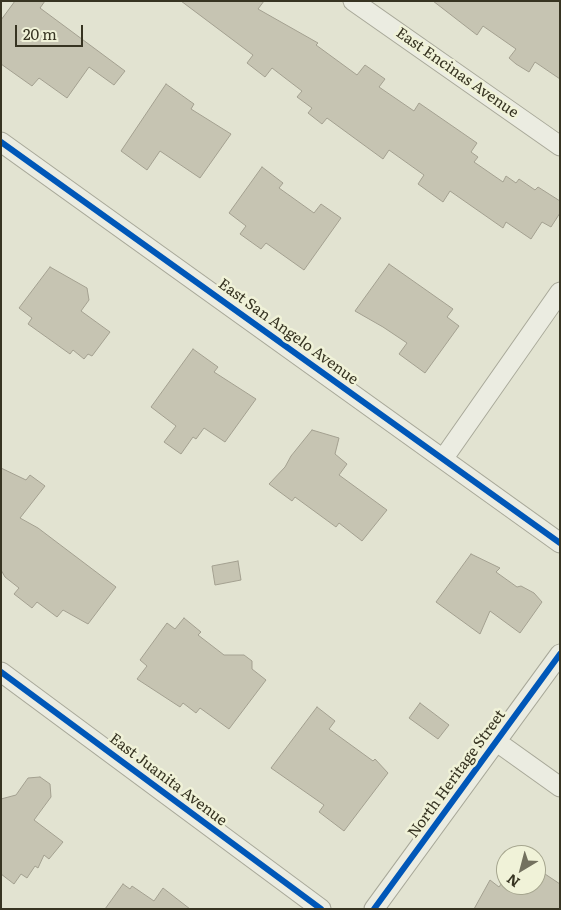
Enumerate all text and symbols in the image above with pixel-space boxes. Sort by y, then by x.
scale bar [18,15,85,47]
text: 20 m [23,22,57,45]
street label: East Encinas Avenue [392,24,522,122]
street label: East San Angelo Avenue [215,275,361,389]
street label: North Heritage Street [404,706,510,842]
street label: East Juanita Avenue [106,730,230,830]
north arrow [496,845,546,895]
text: N [502,870,523,893]

